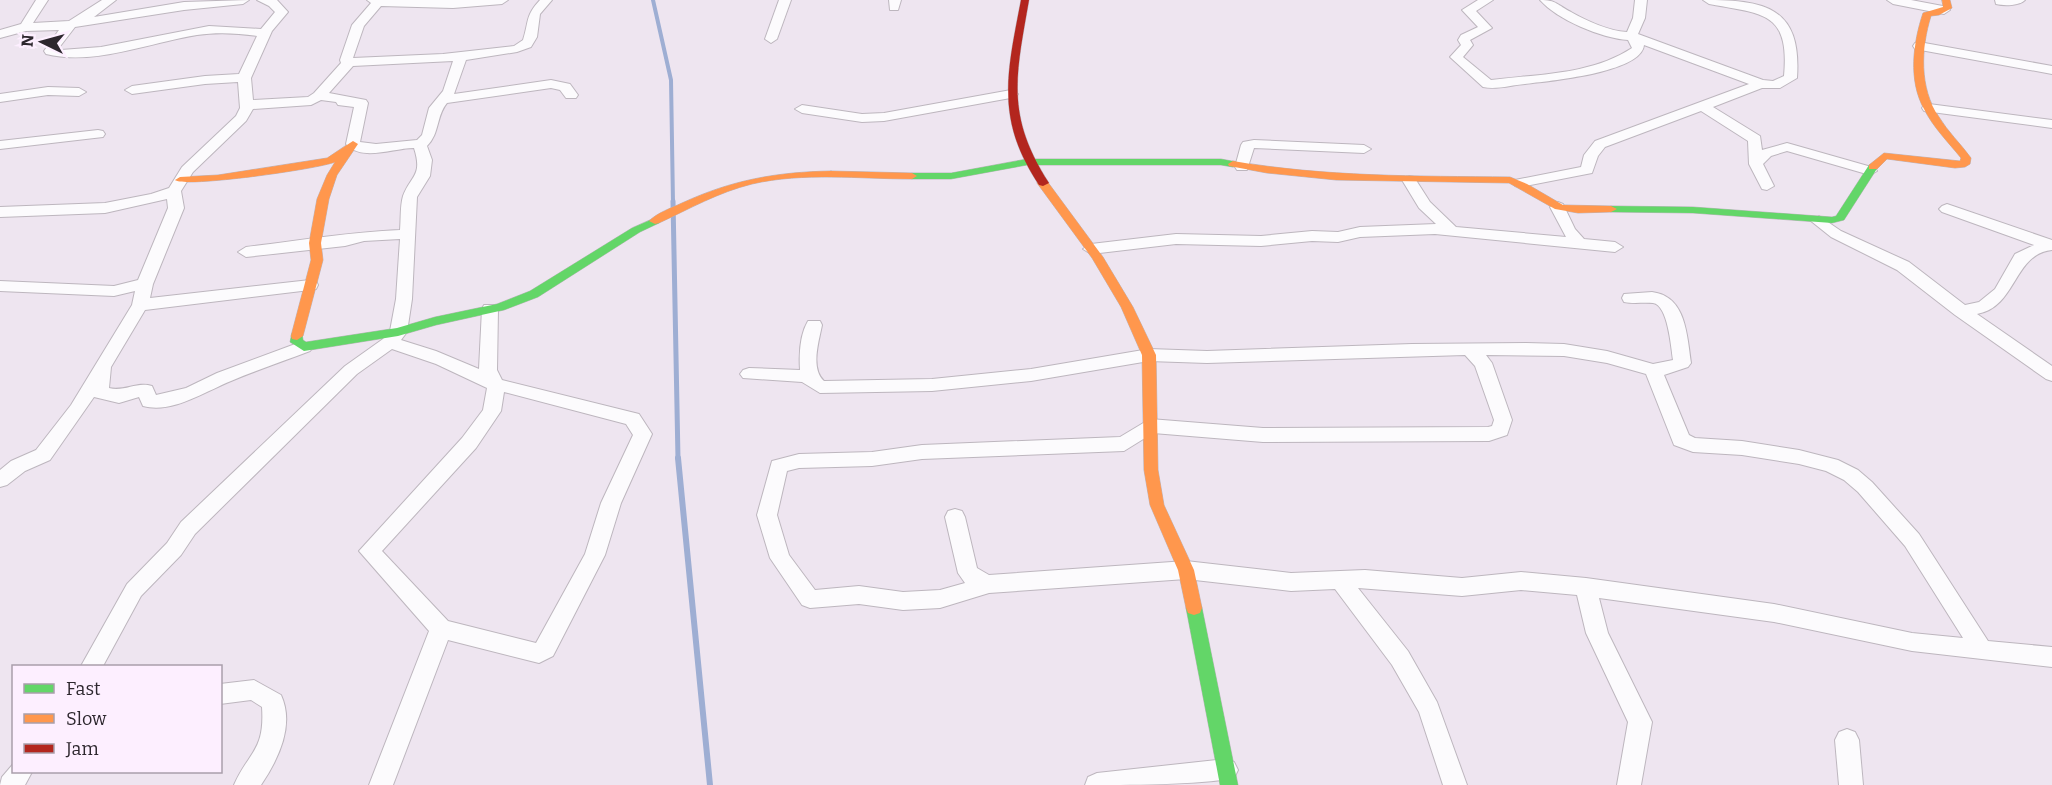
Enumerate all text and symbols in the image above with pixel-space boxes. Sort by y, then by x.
north arrow [12,12,72,72]
text: N [18,34,38,48]
legend [12,665,222,773]
text: Fast [66,678,101,700]
text: Slow [66,708,107,730]
text: Jam [65,738,99,760]

